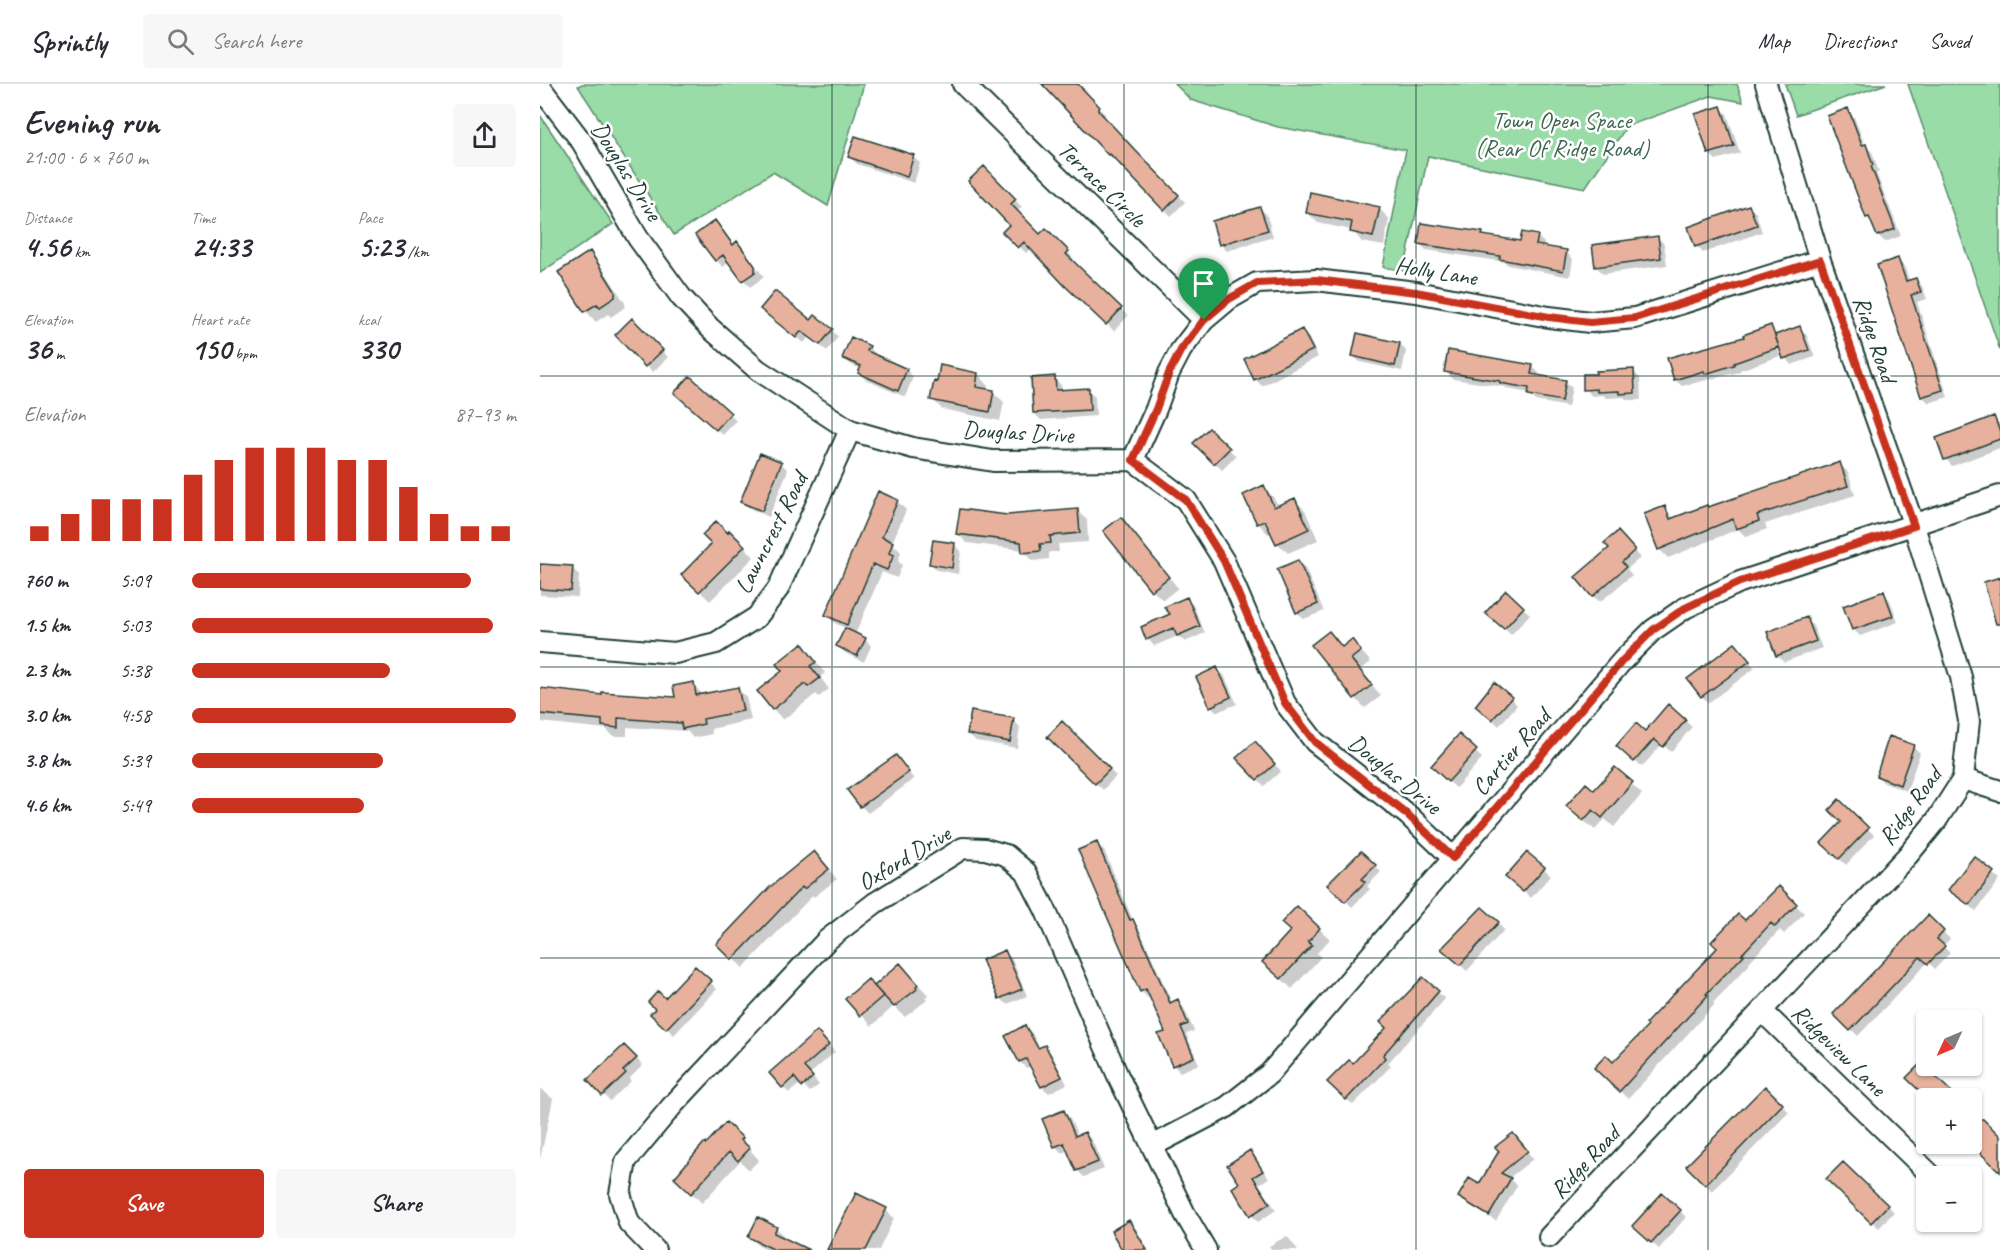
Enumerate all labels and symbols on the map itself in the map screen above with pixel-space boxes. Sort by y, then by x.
park label: Town Open Space (Rear Of Ridge Road) [1475,105,1650,163]
street label: Douglas Drive [585,116,670,228]
street label: Terrace Circle [1052,135,1154,235]
street label: Holly Lane [1393,250,1481,293]
pin [1178,258,1229,320]
street label: Ridge Road [1846,292,1905,389]
street label: Douglas Drive [962,414,1076,450]
street label: Lawncrest Road [728,464,816,599]
street label: Cartier Road [1465,700,1559,802]
street label: Douglas Drive [1342,727,1449,822]
street label: Ridge Road [1872,758,1950,851]
street label: Oxford Drive [852,818,958,897]
street label: Ridgeview Lane [1785,998,1894,1104]
north arrow [1916,1010,1982,1076]
street label: Ridge Road [1544,1117,1629,1205]

